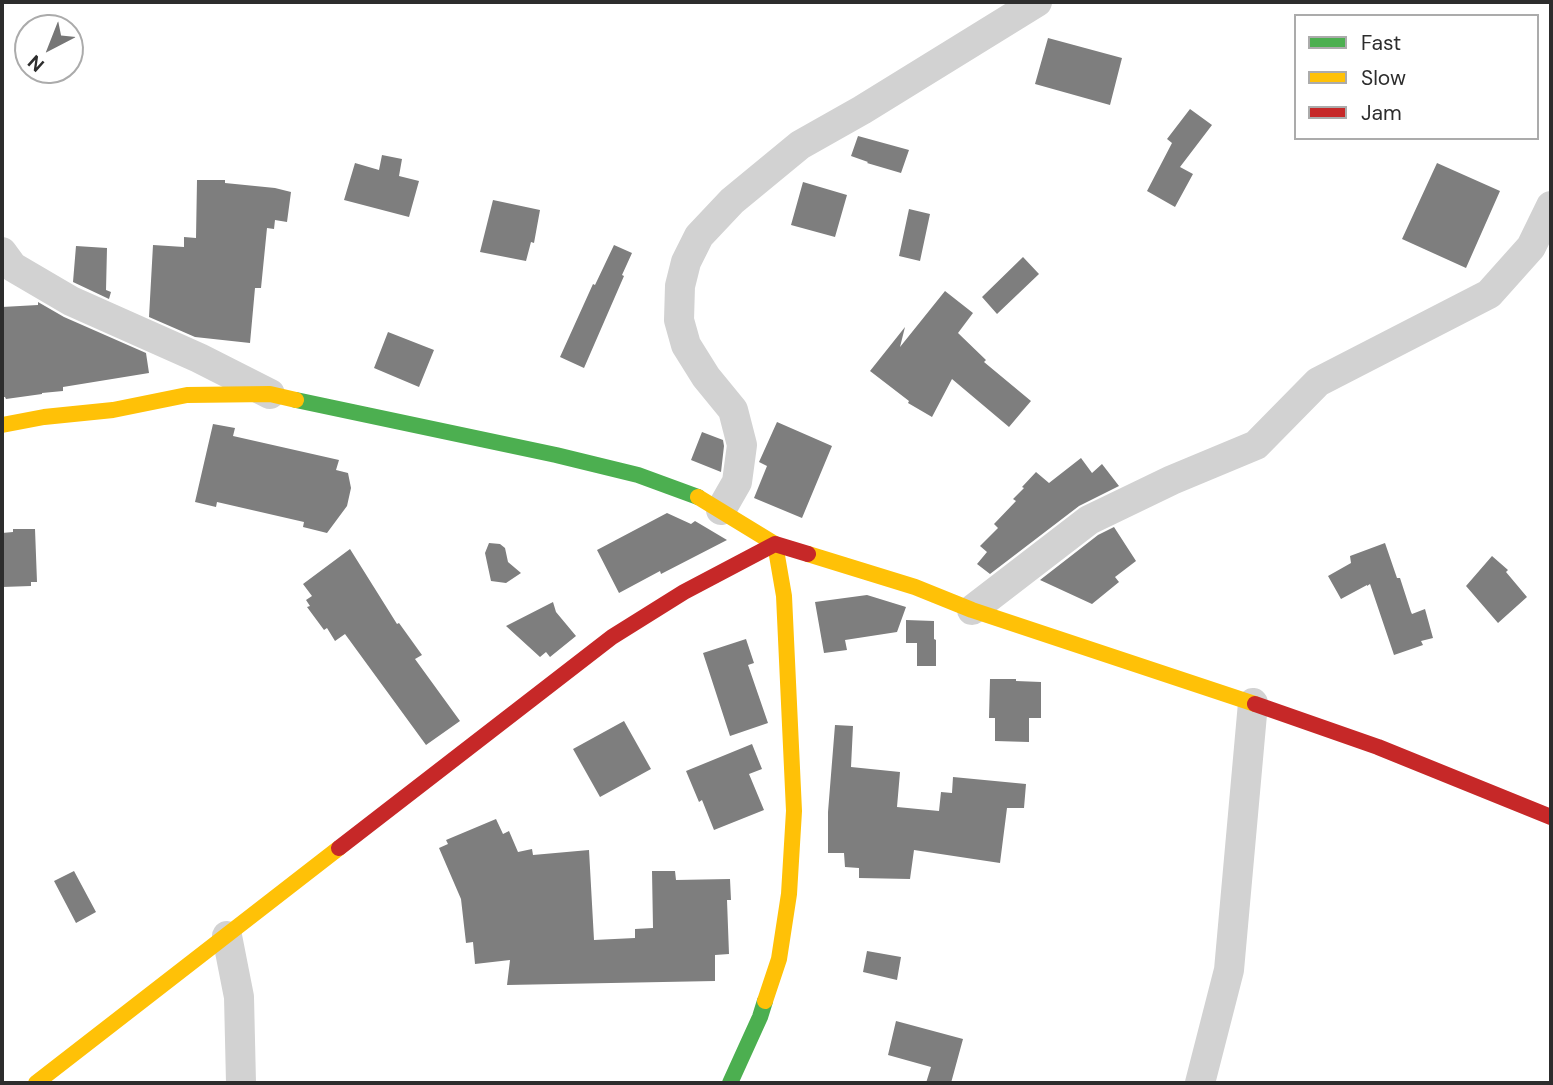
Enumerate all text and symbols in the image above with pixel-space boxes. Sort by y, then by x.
north arrow [14,14,84,84]
legend [1294,14,1539,140]
text: Fast [1361,29,1401,57]
text: N [22,50,49,77]
text: Slow [1361,64,1406,92]
text: Jam [1361,99,1402,127]

